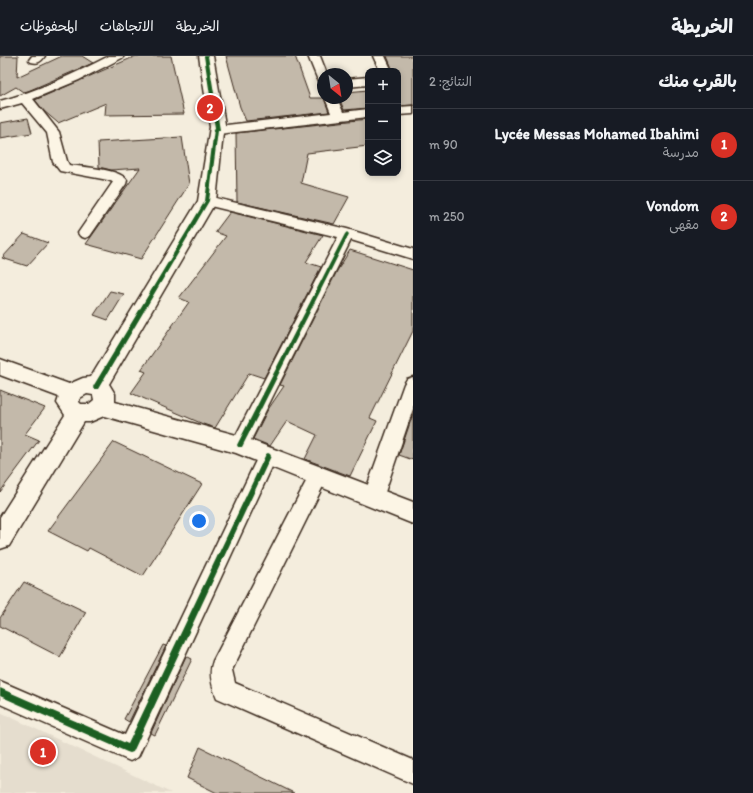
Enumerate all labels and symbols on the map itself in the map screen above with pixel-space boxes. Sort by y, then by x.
north arrow [317,68,353,104]
pin: 2 [197,93,223,123]
your location [189,511,209,531]
pin: 1 [30,737,56,767]

